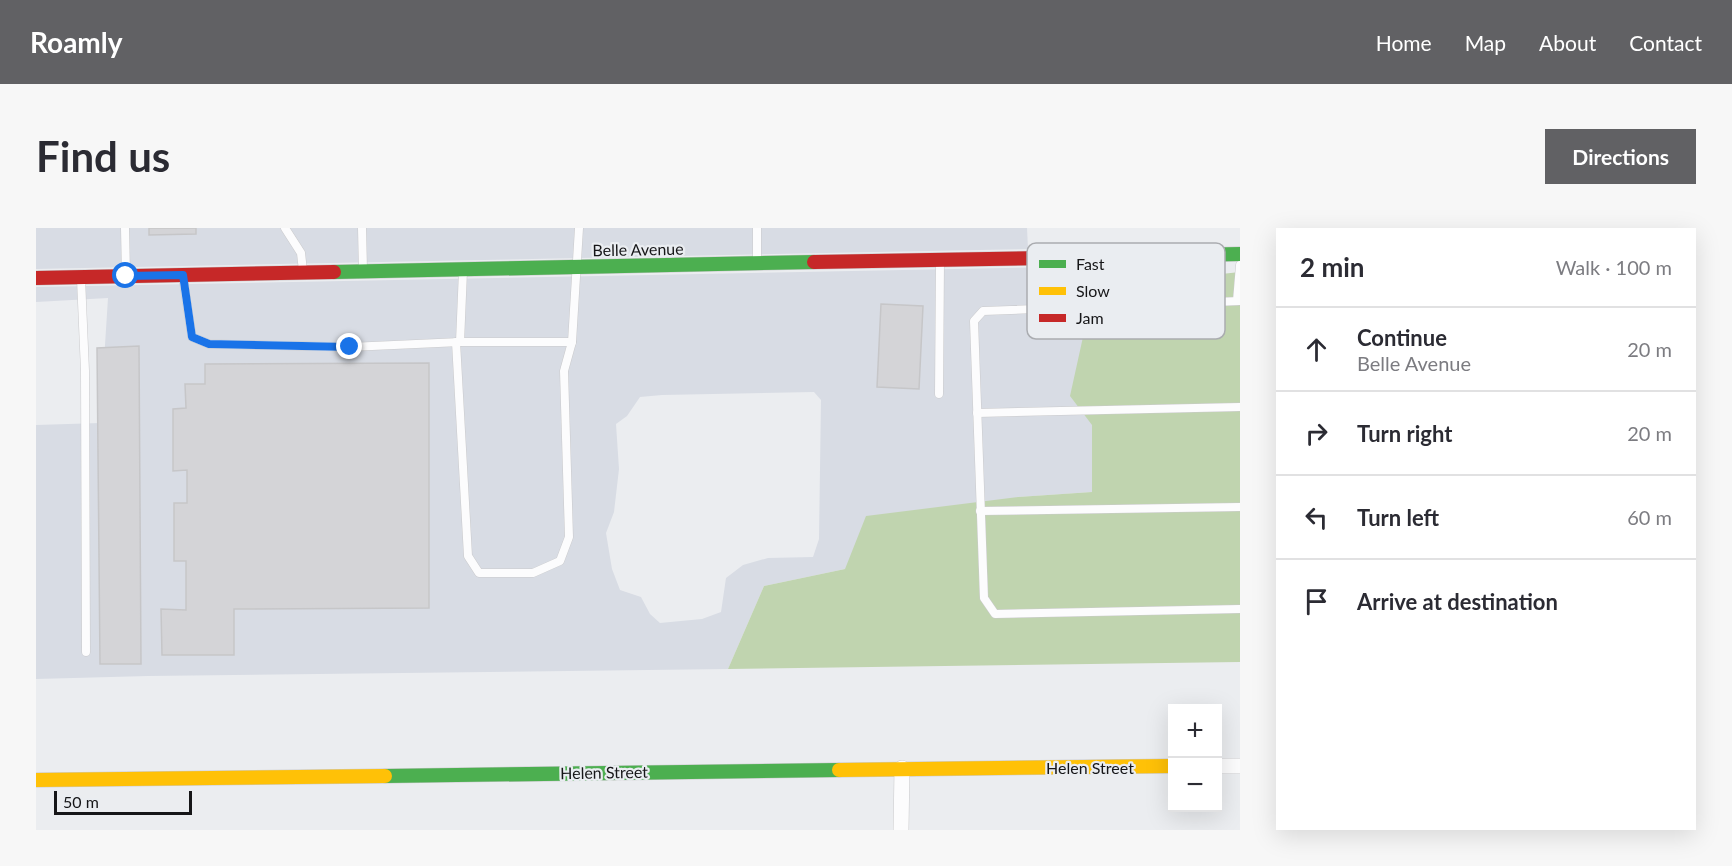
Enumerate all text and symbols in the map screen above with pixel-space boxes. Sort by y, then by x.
text: Roamly [30,25,123,59]
text: Home [1376,30,1432,55]
text: Map [1465,30,1506,55]
text: About [1539,30,1596,55]
text: Contact [1629,30,1702,55]
button: Directions [1545,129,1696,184]
text: Find us [36,131,170,181]
street label: Belle Avenue [592,239,684,259]
legend [1027,243,1225,339]
text: 2 min [1300,251,1364,283]
text: Fast [1076,254,1105,273]
text: Walk · 100 m [1556,255,1672,279]
route start [112,262,138,288]
text: Slow [1076,281,1110,300]
text: Jam [1076,308,1104,327]
text: Continue [1357,324,1447,351]
route end [336,333,362,359]
icon: ahead [1300,333,1333,366]
text: 20 m [1627,337,1672,361]
text: Belle Avenue [1357,351,1471,375]
icon: right [1300,417,1333,450]
text: Turn right [1357,420,1452,447]
text: 20 m [1627,421,1672,445]
icon: left [1300,501,1333,534]
text: Turn left [1357,504,1439,531]
text: 60 m [1627,505,1672,529]
icon: arrive [1300,585,1333,618]
text: Arrive at destination [1357,588,1558,615]
map controls [1168,704,1222,812]
button: + [1168,704,1222,758]
street label: Helen Street [1046,758,1134,777]
button: − [1168,758,1222,812]
street label: Helen Street [560,762,648,782]
scale bar [54,788,192,816]
text: 50 m [63,792,99,811]

